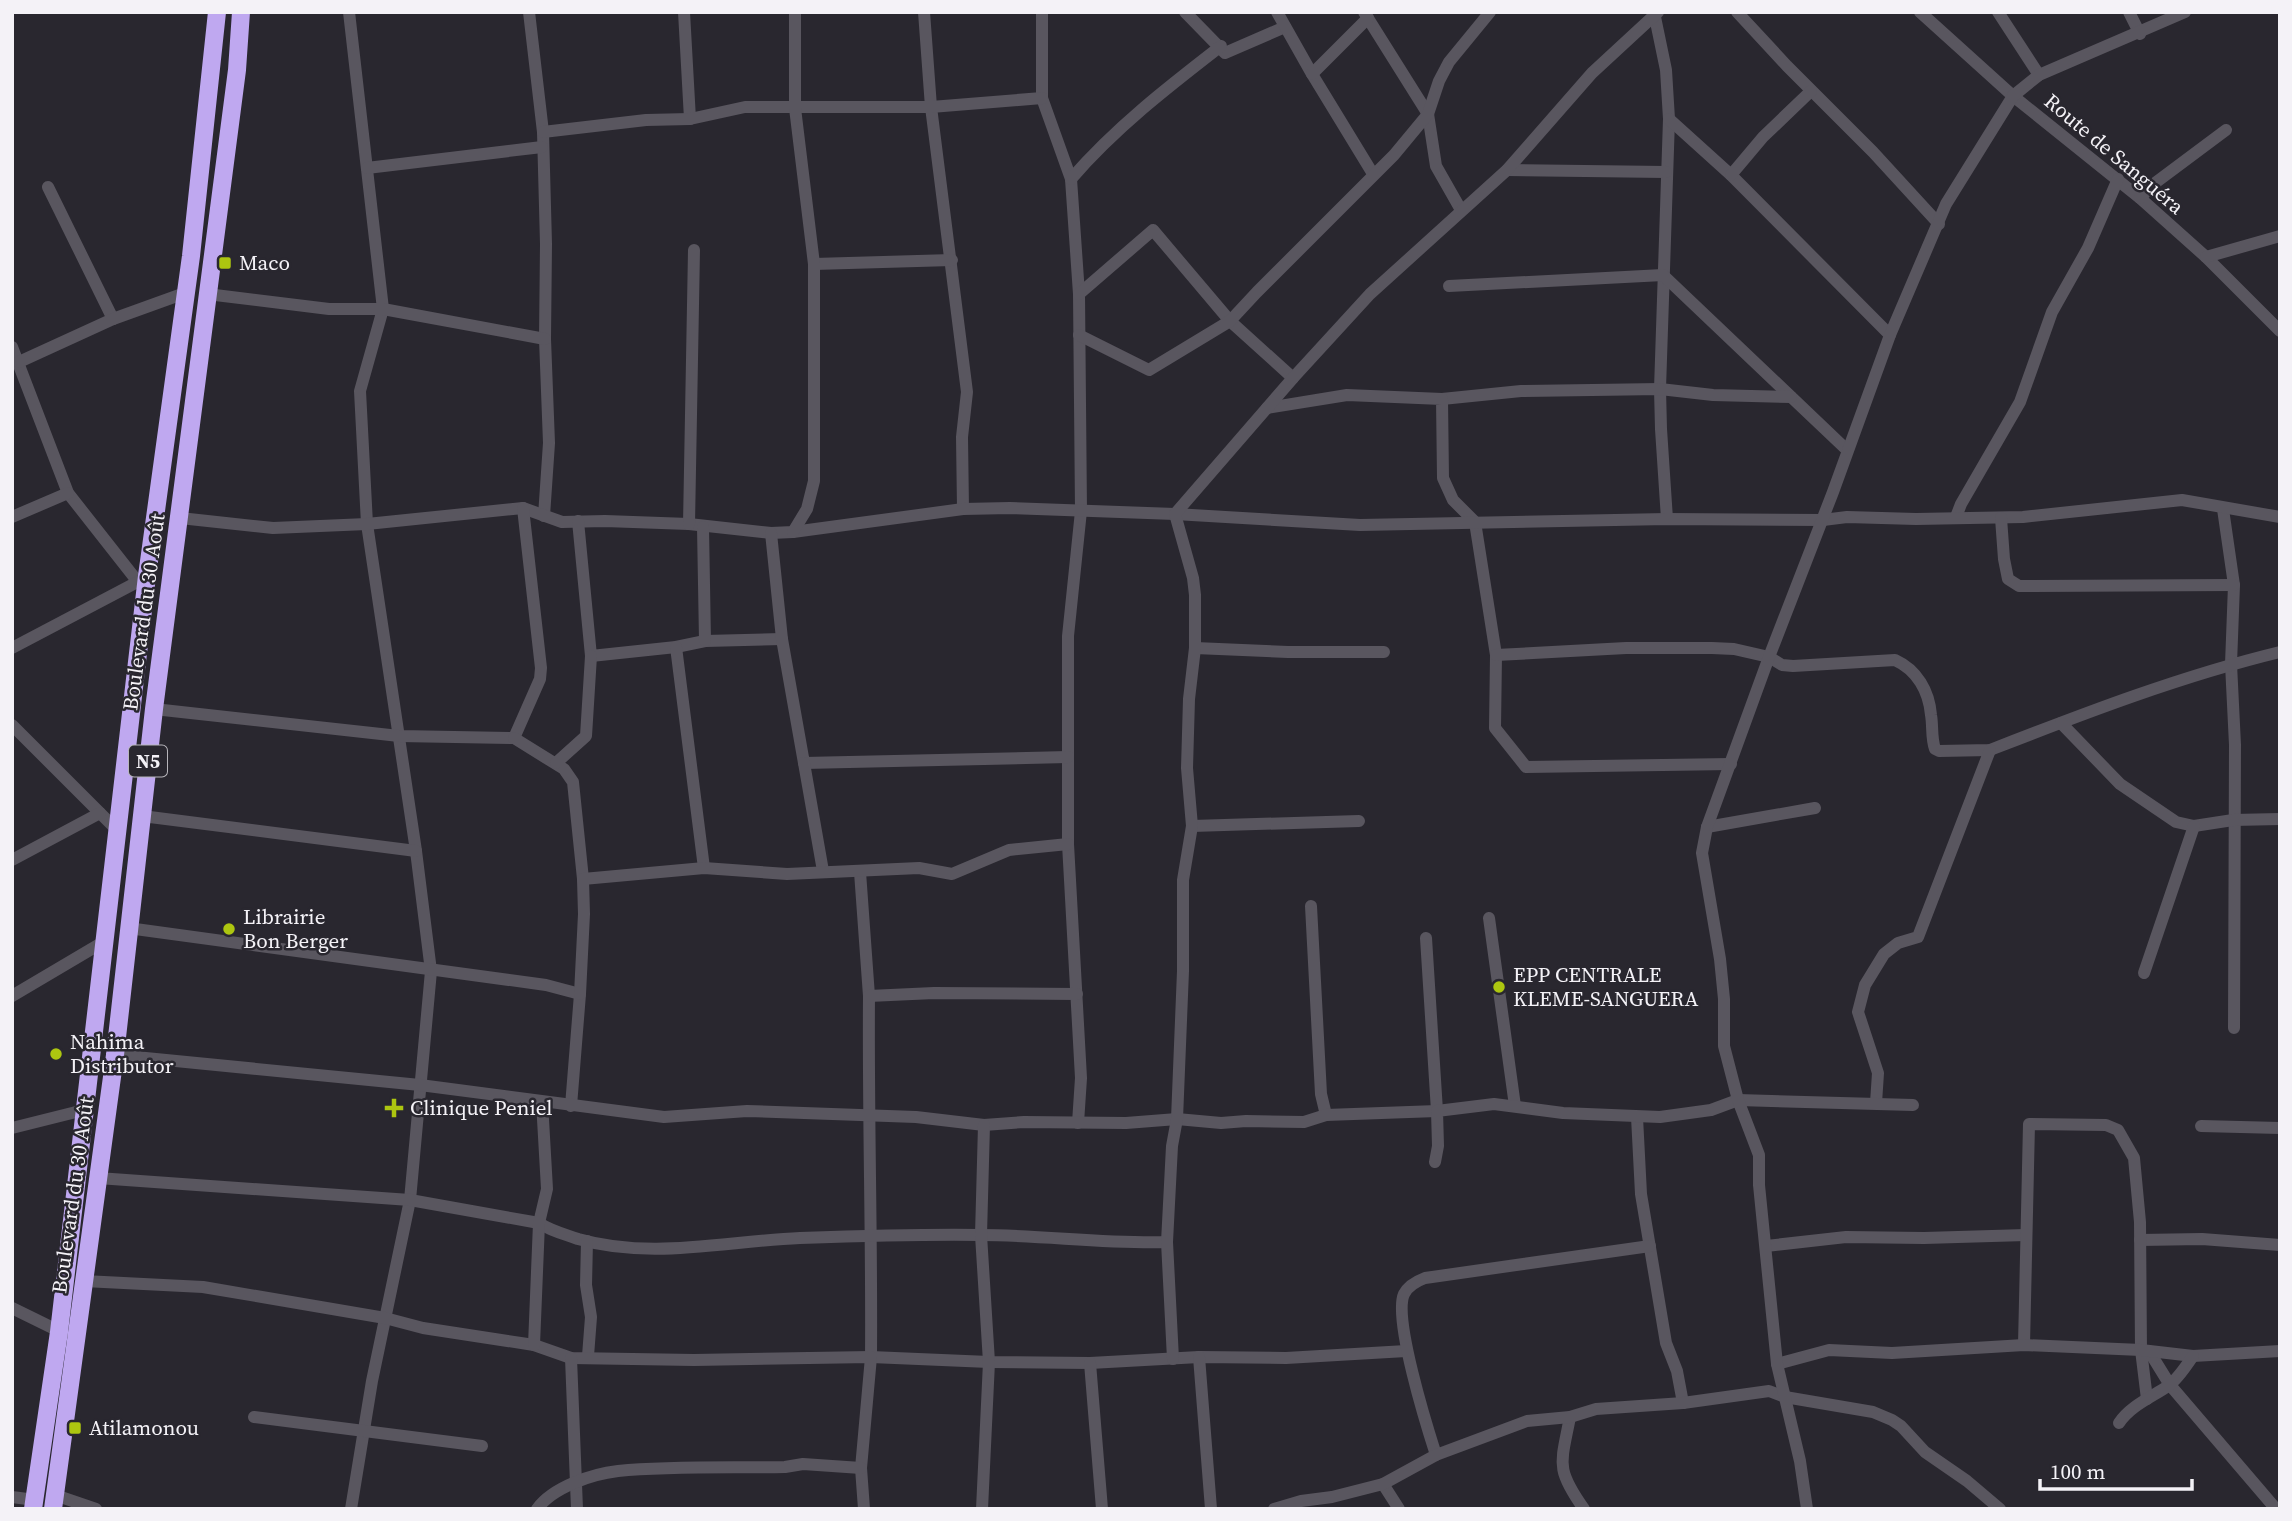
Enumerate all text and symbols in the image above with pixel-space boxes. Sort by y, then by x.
street label: Route de Sanguéra [2038,87,2191,221]
place label: Maco [239,248,290,277]
marker: Maco [217,255,233,271]
street label: Boulevard du 30 Août [115,511,172,712]
road number: N5 [129,746,167,776]
place label: Librairie Bon Berger [243,902,348,955]
marker: Librairie Bon Berger [221,921,237,937]
place label: EPP CENTRALE KLEME-SANGUERA [1513,960,1698,1013]
marker: EPP CENTRALE KLEME-SANGUERA [1491,979,1507,995]
place label: Nahima Distributor [70,1027,174,1080]
marker: Nahima Distributor [48,1046,64,1062]
place label: Clinique Peniel [410,1093,553,1122]
street label: Boulevard du 30 Août [44,1094,101,1295]
marker: Clinique Peniel [384,1098,404,1118]
place label: Atilamonou [89,1413,199,1442]
marker: Atilamonou [67,1420,83,1436]
scale bar [2040,1448,2192,1492]
text: 100 m [2050,1457,2105,1486]

